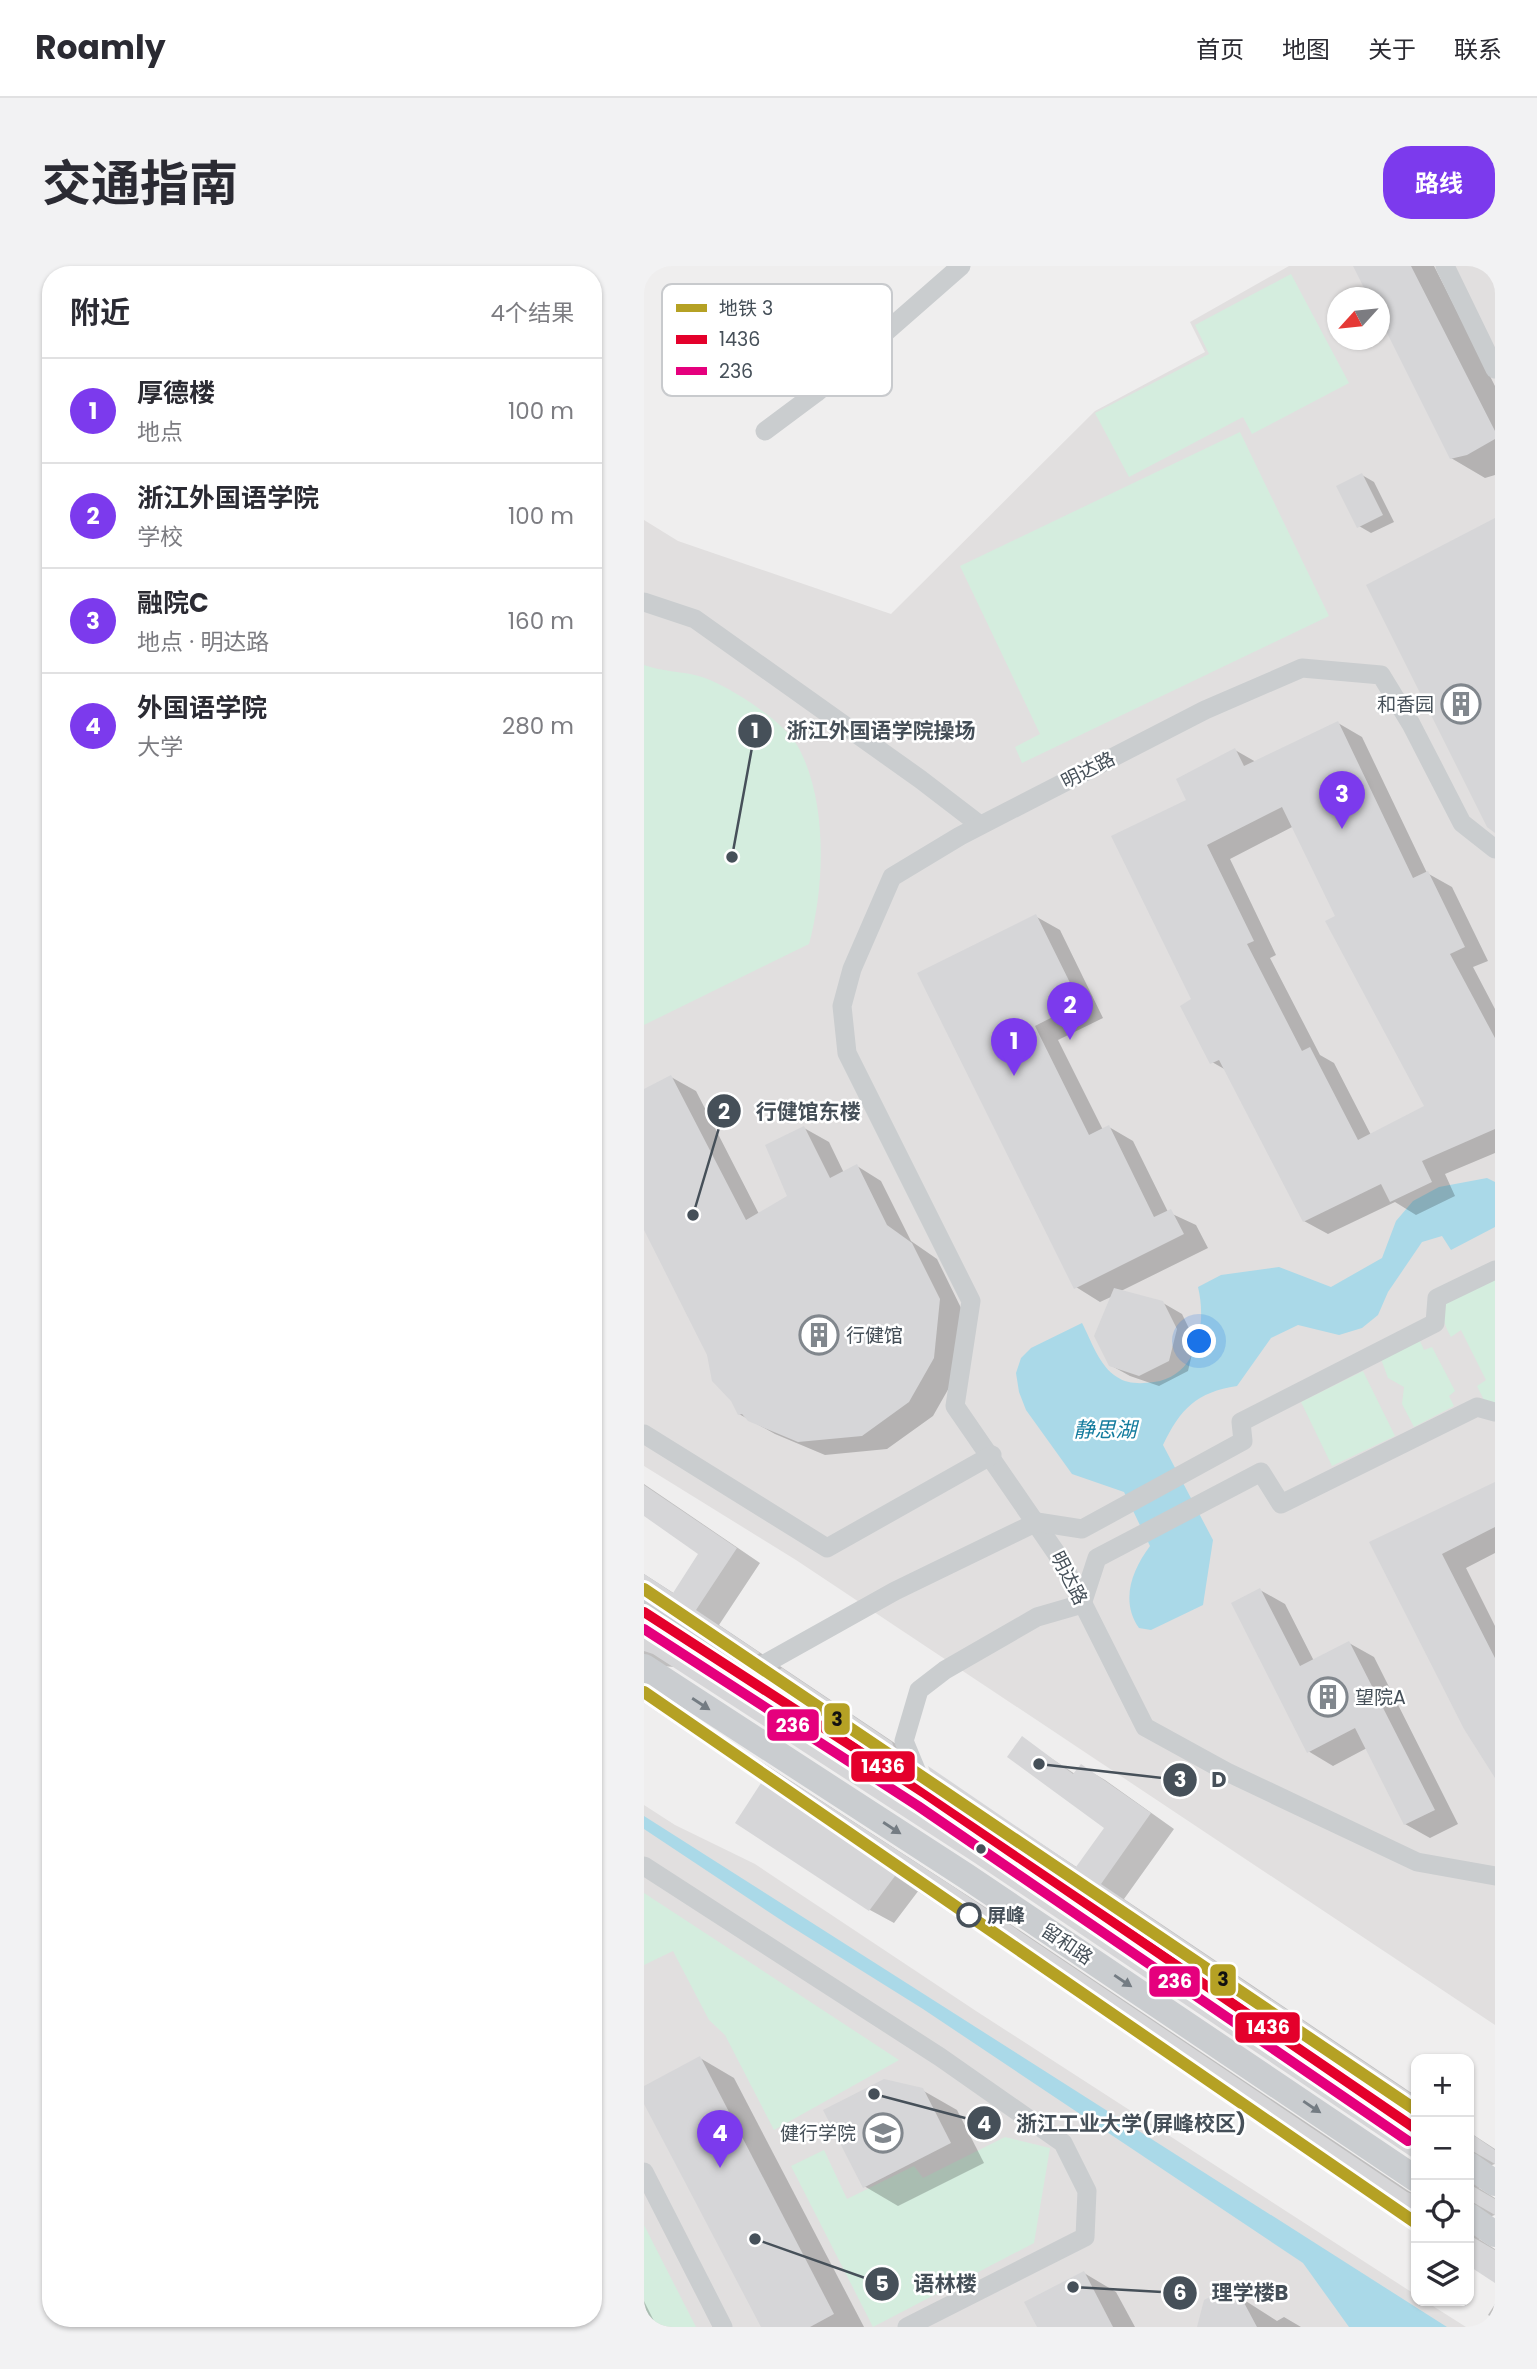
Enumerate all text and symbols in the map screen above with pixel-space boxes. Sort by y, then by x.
text: Roamly [35,24,165,71]
text: 首页 [1196,33,1244,66]
text: 地图 [1282,33,1330,66]
text: 关于 [1368,33,1416,66]
text: 联系 [1454,33,1502,66]
button: 路线 [1383,146,1495,219]
text: 交通指南 [42,150,238,218]
legend [662,284,892,396]
north arrow [1327,287,1390,350]
text: 附近 [70,291,130,334]
text: 地铁 3 [719,295,773,322]
text: 4个结果 [491,297,574,329]
text: 1436 [719,326,760,353]
text: 236 [719,358,753,385]
text: 厚德楼 [137,375,215,411]
text: 1 [89,395,97,427]
text: 100 m [508,395,574,427]
text: 地点 [137,416,183,448]
text: 浙江外国语学院 [137,480,319,516]
text: 2 [86,500,100,532]
text: 100 m [508,500,574,532]
text: 学校 [137,521,183,553]
text: 融院C [137,585,209,621]
text: 3 [86,605,100,637]
text: 160 m [508,605,574,637]
text: 地点 · 明达路 [137,626,269,658]
building icon: 和香园 [1440,683,1482,725]
text: 外国语学院 [137,690,267,726]
place label: 和香园 [1377,691,1434,718]
text: 4 [85,710,101,742]
text: 280 m [502,710,574,742]
callout: 浙江外国语学院操场 [737,710,989,752]
text: 1 [751,716,759,745]
text: 浙江外国语学院操场 [787,716,976,745]
text: 大学 [137,731,183,763]
street label: 明达路 [1056,745,1120,795]
pin: 3 [1319,771,1365,829]
pin: 2 [1047,982,1093,1040]
pin: 1 [991,1018,1037,1076]
callout: 行健馆东楼 [707,1090,875,1132]
text: 2 [718,1097,730,1126]
text: 行健馆东楼 [756,1097,861,1126]
building icon: 行健馆 [798,1314,840,1356]
place label: 行健馆 [846,1322,903,1349]
your location [1182,1324,1216,1358]
water label: 静思湖 [1074,1415,1139,1444]
street label: 明达路 [1044,1546,1094,1610]
building icon: 望院A [1307,1676,1349,1718]
place label: 望院A [1355,1684,1406,1711]
one-way arrow [692,1698,711,1711]
line badge: 3 [823,1702,851,1736]
text: 3 [831,1706,843,1733]
line badge: 236 [766,1708,820,1742]
text: 236 [776,1712,810,1739]
line badge: 1436 [850,1750,916,1783]
text: 1436 [861,1753,905,1780]
callout: D [1163,1759,1241,1801]
text: 3 [1174,1765,1186,1794]
text: D [1211,1765,1227,1794]
one-way arrow [883,1821,901,1835]
unlabelled marker [974,1842,988,1856]
place label: 屏峰 [987,1902,1025,1929]
marker: 屏峰 [957,1903,981,1927]
street label: 留和路 [1036,1917,1098,1971]
line badge: 3 [1209,1963,1237,1997]
line badge: 236 [1148,1965,1201,1998]
text: 3 [1217,1966,1229,1993]
text: 236 [1158,1968,1192,1995]
one-way arrow [1113,1974,1132,1987]
line badge: 1436 [1234,2011,1301,2044]
text: 1436 [1246,2014,1290,2041]
map controls [1411,2054,1474,2306]
button: + [1411,2054,1474,2117]
one-way arrow [1302,2101,1321,2114]
callout: 浙江工业大学(屏峰校区) [967,2102,1260,2144]
text: 4 [977,2109,991,2138]
text: 浙江工业大学(屏峰校区) [1016,2109,1246,2138]
pin: 4 [697,2110,743,2168]
school or university icon: 健行学院 [862,2112,904,2154]
button: − [1411,2117,1474,2180]
place label: 健行学院 [780,2120,856,2147]
button: locate [1411,2180,1474,2243]
button: layers [1411,2243,1474,2306]
callout: 语林楼 [864,2263,990,2305]
text: 5 [875,2269,889,2298]
text: 语林楼 [914,2269,977,2298]
callout: 理学楼B [1162,2272,1302,2314]
text: 6 [1173,2278,1187,2307]
text: 理学楼B [1212,2278,1289,2307]

